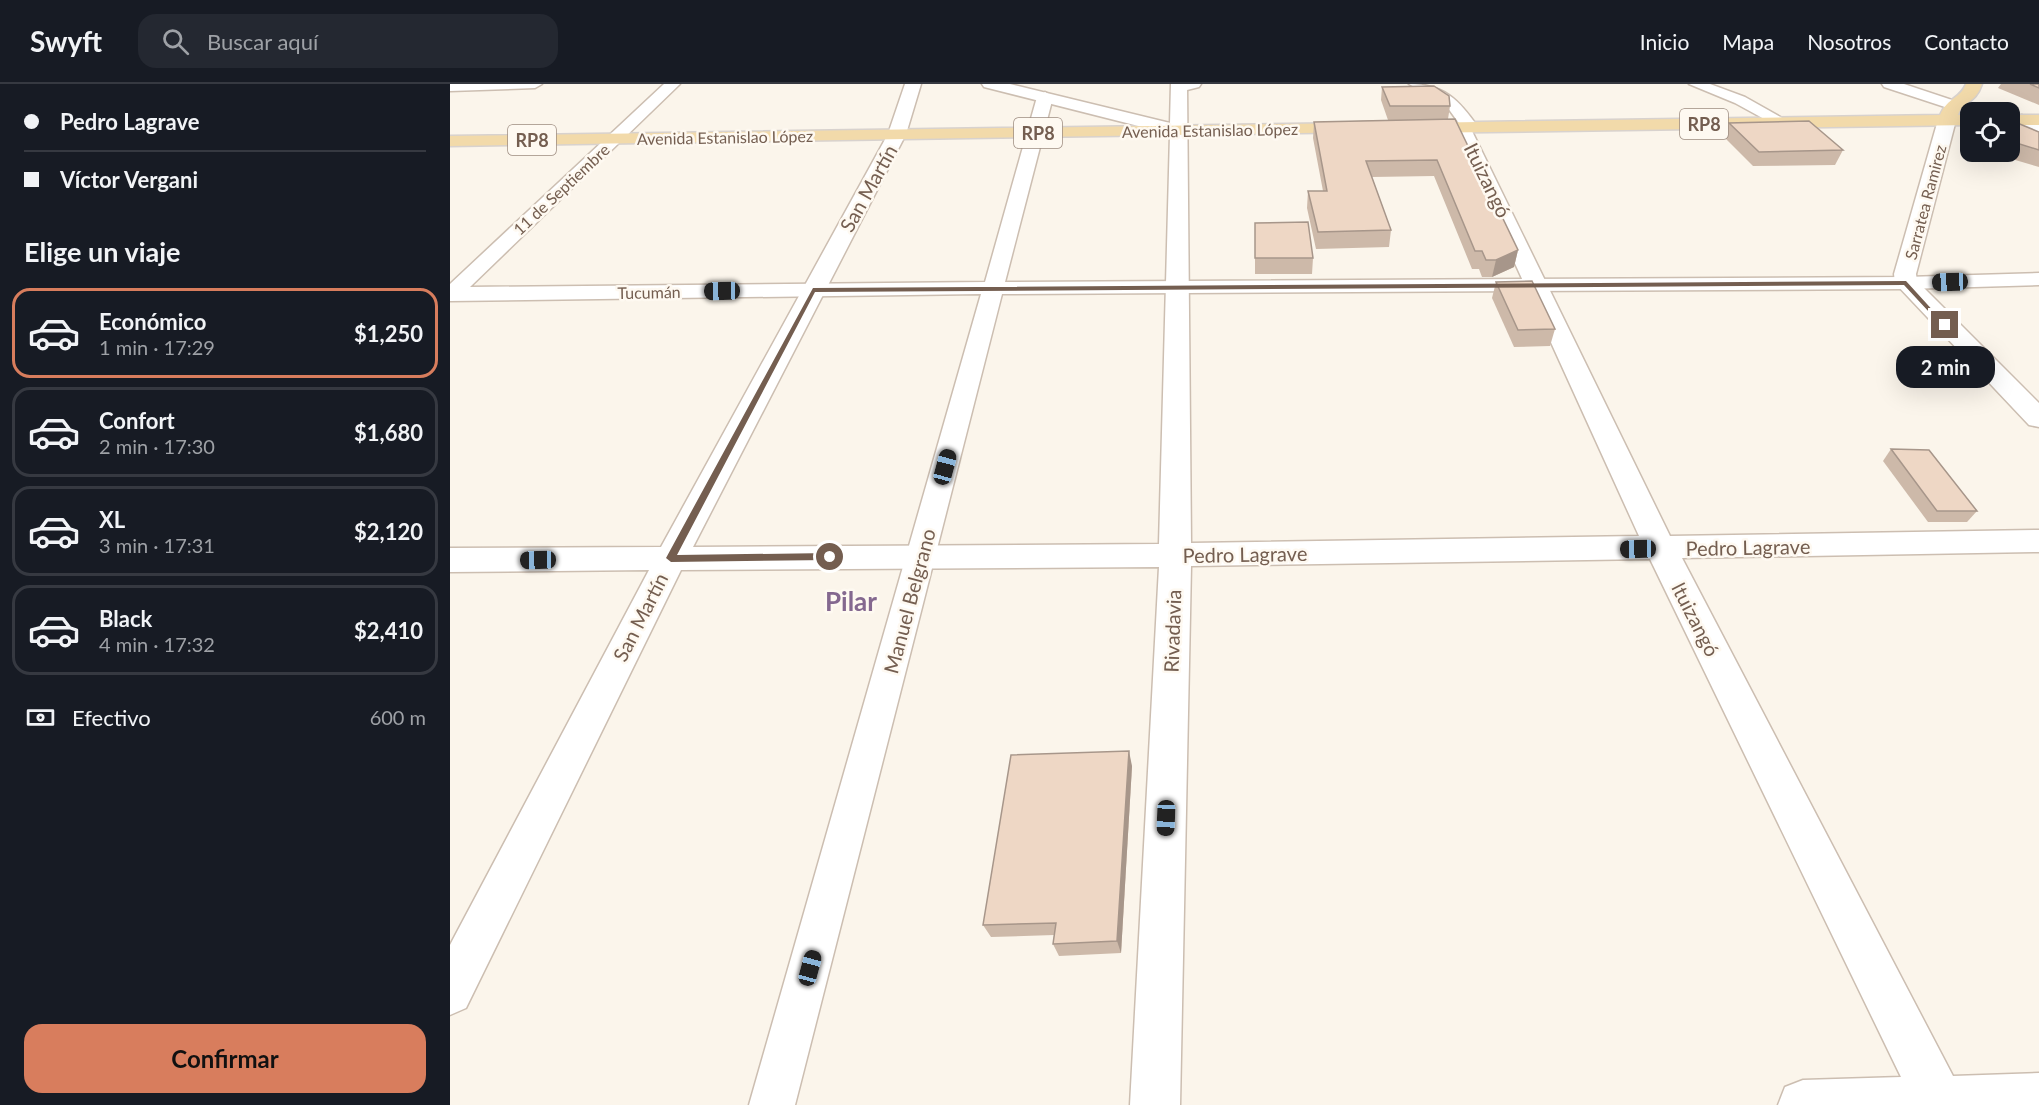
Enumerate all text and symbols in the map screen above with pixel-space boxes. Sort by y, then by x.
search box [138,14,558,68]
text: Swyft [30,24,102,58]
icon: search [159,25,192,58]
text: Buscar aquí [207,28,318,55]
text: Inicio [1640,29,1689,54]
text: Mapa [1722,29,1774,54]
text: Nosotros [1807,29,1891,54]
text: Contacto [1924,29,2009,54]
map controls [1960,102,2020,162]
button: locate [1960,102,2020,162]
text: Pedro Lagrave [60,108,199,135]
road number: RP8 [1680,109,1728,139]
road number: RP8 [1014,118,1062,148]
street label: Avenida Estanislao López [1122,119,1298,141]
road number: RP8 [508,125,556,155]
street label: Avenida Estanislao López [637,126,813,148]
street label: Ituizangó [1460,139,1516,221]
street label: 11 de Septiembre [509,140,613,238]
street label: San Martín [834,140,902,236]
street label: Sarratea Ramirez [1901,142,1949,262]
text: Víctor Vergani [60,166,198,193]
text: Elige un viaje [24,235,181,268]
car [1932,272,1968,292]
street label: Tucumán [617,282,681,302]
car [704,282,740,300]
icon: car [27,306,81,360]
text: Económico [99,308,206,335]
route end [1931,311,1958,338]
text: $1,250 [354,320,423,347]
text: 1 min · 17:29 [99,335,215,359]
callout: 2 min [1896,346,1994,388]
text: 2 min [1921,355,1970,379]
icon: car [27,405,81,459]
text: Confort [99,407,175,434]
text: $1,680 [354,419,423,446]
text: 2 min · 17:30 [99,434,215,458]
car [932,447,958,487]
icon: car [27,504,81,558]
text: XL [99,506,125,533]
text: $2,120 [354,518,423,545]
street label: Manuel Belgrano [878,526,940,676]
text: 3 min · 17:31 [99,533,215,557]
street label: Pedro Lagrave [1685,534,1811,560]
car [1620,540,1656,558]
street label: Pedro Lagrave [1182,541,1308,567]
route start [816,543,843,570]
car [520,551,556,569]
street label: San Martín [608,569,672,665]
street label: Ituizangó [1667,578,1725,660]
district label: Pilar [825,585,877,617]
street label: Rivadavia [1159,589,1185,673]
icon: car [27,603,81,657]
text: Black [99,605,152,632]
text: $2,410 [354,617,423,644]
text: 4 min · 17:32 [99,632,215,656]
icon: cash [24,701,57,734]
text: Efectivo [72,704,151,731]
text: 600 m [370,705,426,729]
car [1156,800,1176,836]
car [797,948,823,988]
button: Confirmar [24,1024,426,1093]

